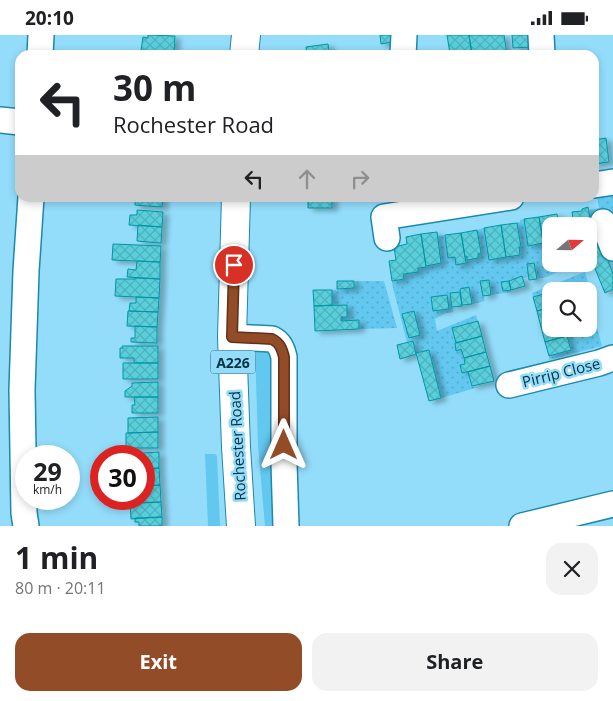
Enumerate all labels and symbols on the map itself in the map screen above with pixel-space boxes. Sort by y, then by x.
north arrow [542,217,598,273]
pin [213,244,255,286]
road number: A226 [210,351,256,373]
street label: Pirrip Close [520,353,602,391]
street label: Rochester Road [224,391,250,501]
position arrow [257,418,309,470]
speed limit sign: 30 [90,445,155,510]

